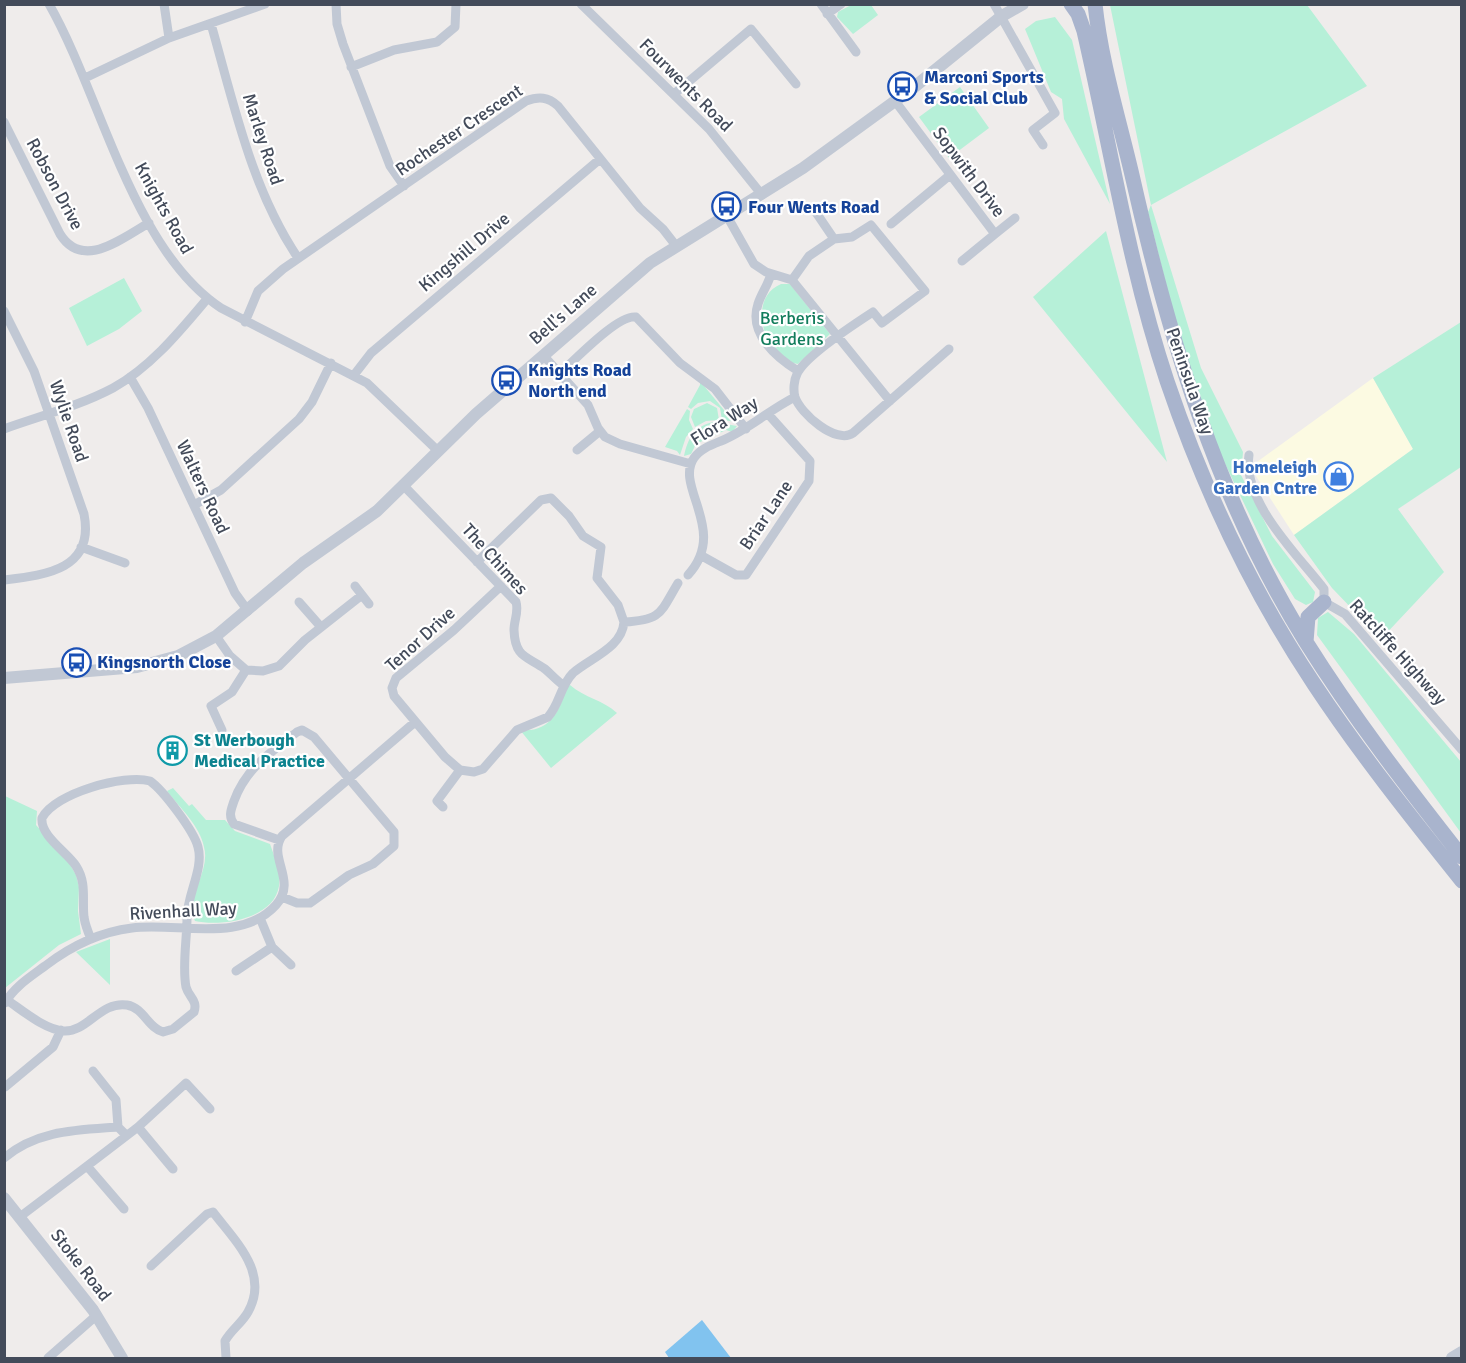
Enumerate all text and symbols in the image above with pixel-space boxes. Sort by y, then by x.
street label: Fourwents Road [635,34,737,136]
place label: Marconi Sports & Social Club [924,66,1044,109]
bus stop icon: Marconi Sports & Social Club [887,71,919,103]
street label: Rochester Crescent [391,79,527,181]
street label: Marley Road [238,90,288,188]
street label: Sopwith Drive [928,123,1010,221]
street label: Robson Drive [22,134,88,234]
street label: Knights Road [130,158,198,258]
bus stop icon: Four Wents Road [711,191,743,223]
place label: Four Wents Road [748,196,880,218]
street label: Kingshill Drive [414,208,514,296]
street label: Bell's Lane [525,279,601,349]
park label: Berberis Gardens [760,307,824,350]
street label: Peninsula Way [1161,325,1219,438]
place label: Knights Road North end [528,359,632,402]
bus stop icon: Knights Road North end [491,364,523,396]
street label: Wylie Road [45,377,93,465]
street label: Flora Way [686,391,762,450]
street label: Walters Road [172,437,234,537]
place label: Homeleigh Garden Cntre [1213,456,1317,499]
shop icon: Homeleigh Garden Cntre [1322,461,1354,493]
street label: Briar Lane [735,476,797,554]
street label: The Chimes [457,519,533,599]
street label: Ratcliffe Highway [1345,595,1452,710]
street label: Tenor Drive [381,602,459,676]
bus stop icon: Kingsnorth Close [60,646,92,678]
place label: Kingsnorth Close [97,651,231,673]
place label: St Werbough Medical Practice [194,729,325,772]
building icon: St Werbough Medical Practice [157,734,189,766]
street label: Rivenhall Way [129,897,238,925]
street label: Stoke Road [46,1224,116,1306]

